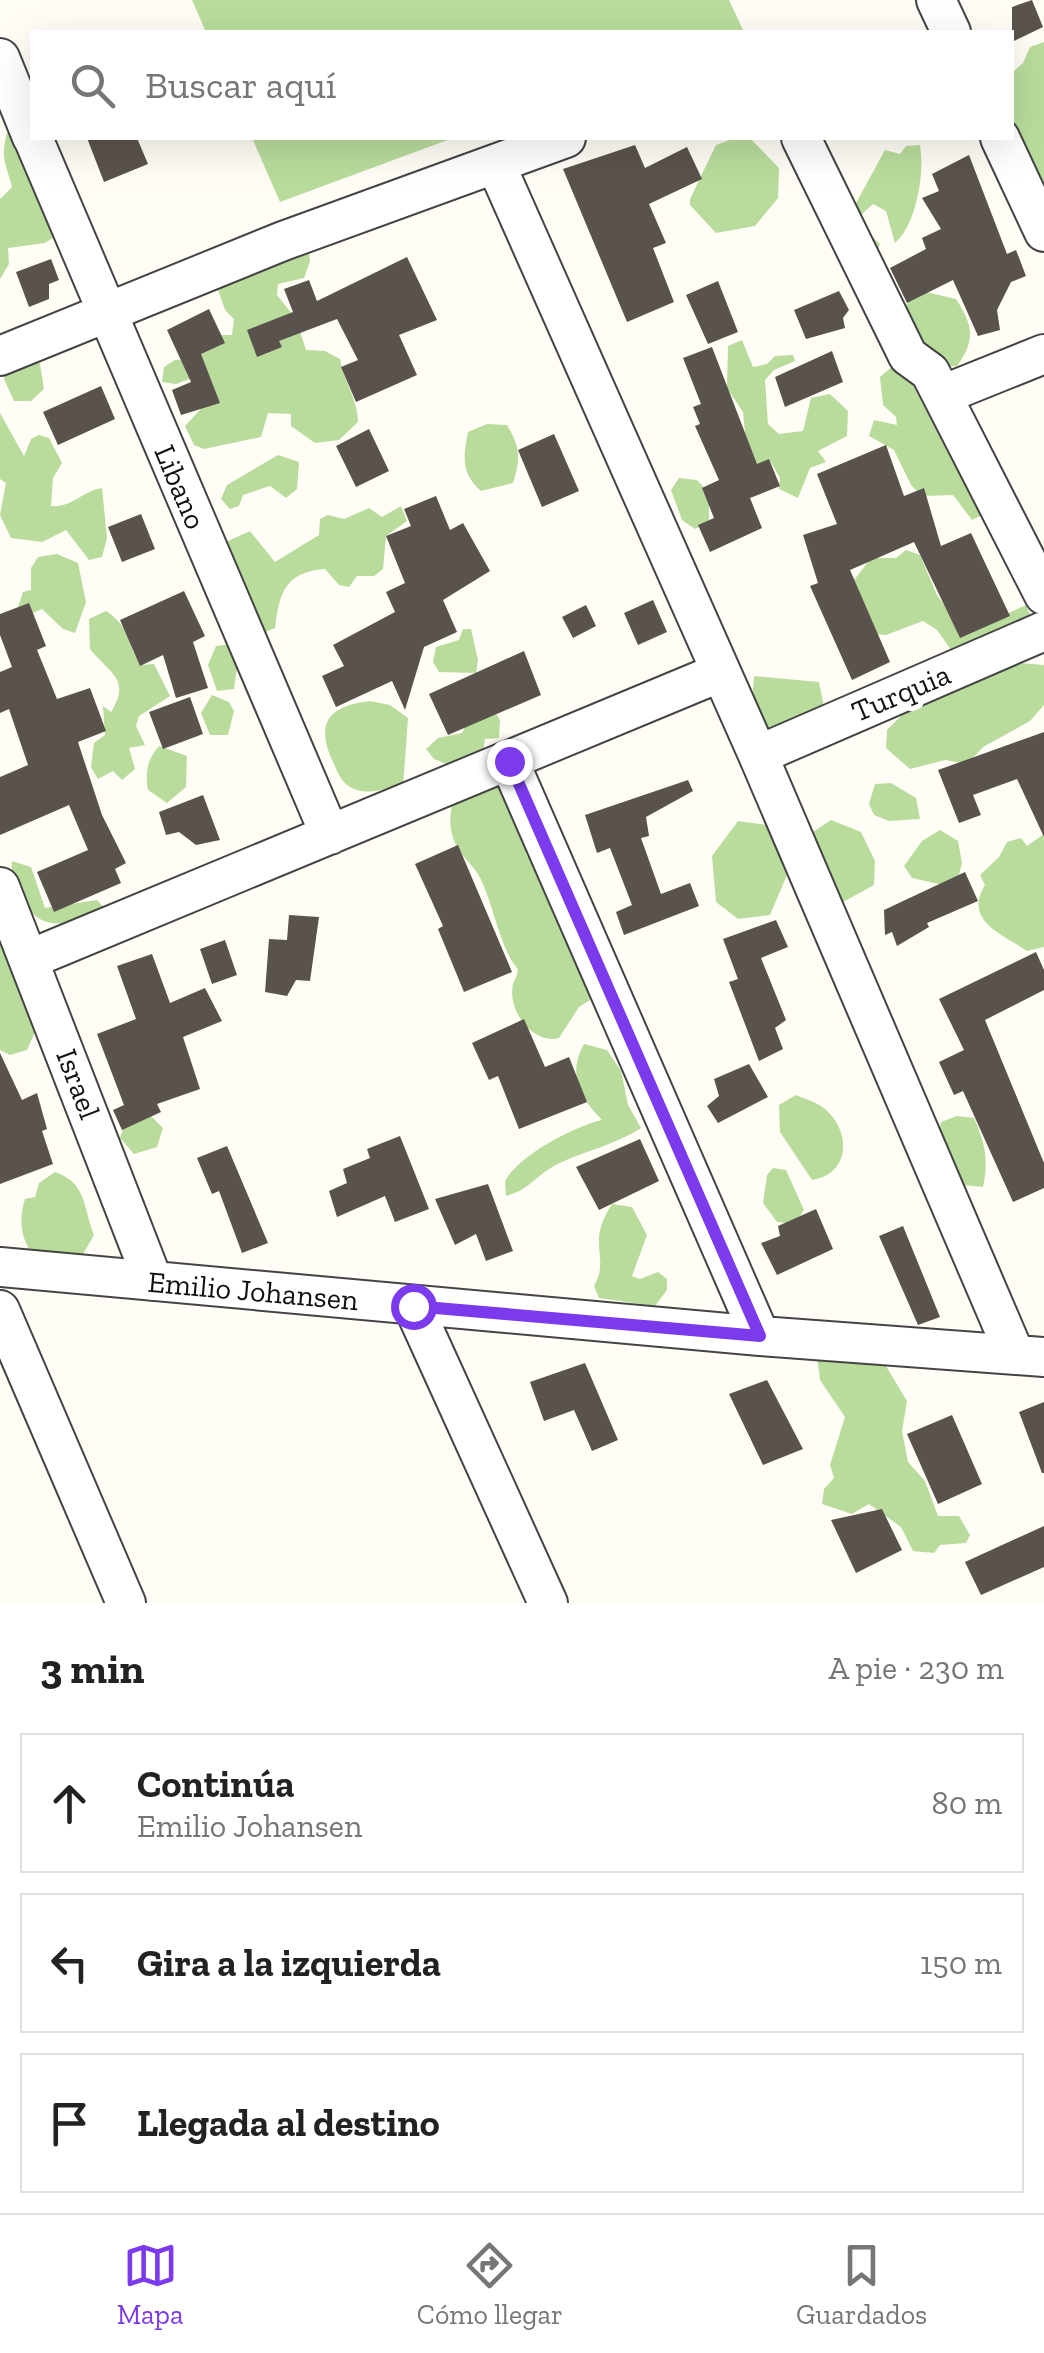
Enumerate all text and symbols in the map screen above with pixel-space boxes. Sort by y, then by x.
search box [30,30,1014,140]
icon: search [65,58,120,113]
text: Buscar aquí [145,62,336,108]
street label: Libano [146,440,214,534]
street label: Turquia [846,656,956,730]
route end [487,739,533,785]
street label: Israel [48,1044,108,1124]
street label: Emilio Johansen [146,1264,360,1318]
route start [391,1284,437,1330]
text: 3 min [40,1643,145,1694]
text: A pie · 230 m [828,1649,1004,1687]
text: Continúa [137,1761,294,1807]
icon: ahead [42,1776,97,1831]
text: 80 m [931,1784,1002,1822]
text: Emilio Johansen [137,1807,362,1845]
icon: left [42,1936,97,1991]
text: Gira a la izquierda [137,1940,441,1986]
text: 150 m [920,1944,1002,1982]
icon: arrive [42,2096,97,2151]
text: Llegada al destino [137,2100,440,2146]
tab: Mapa [117,2238,184,2331]
tab: Cómo llegar [417,2238,563,2331]
tab: Guardados [796,2238,927,2331]

